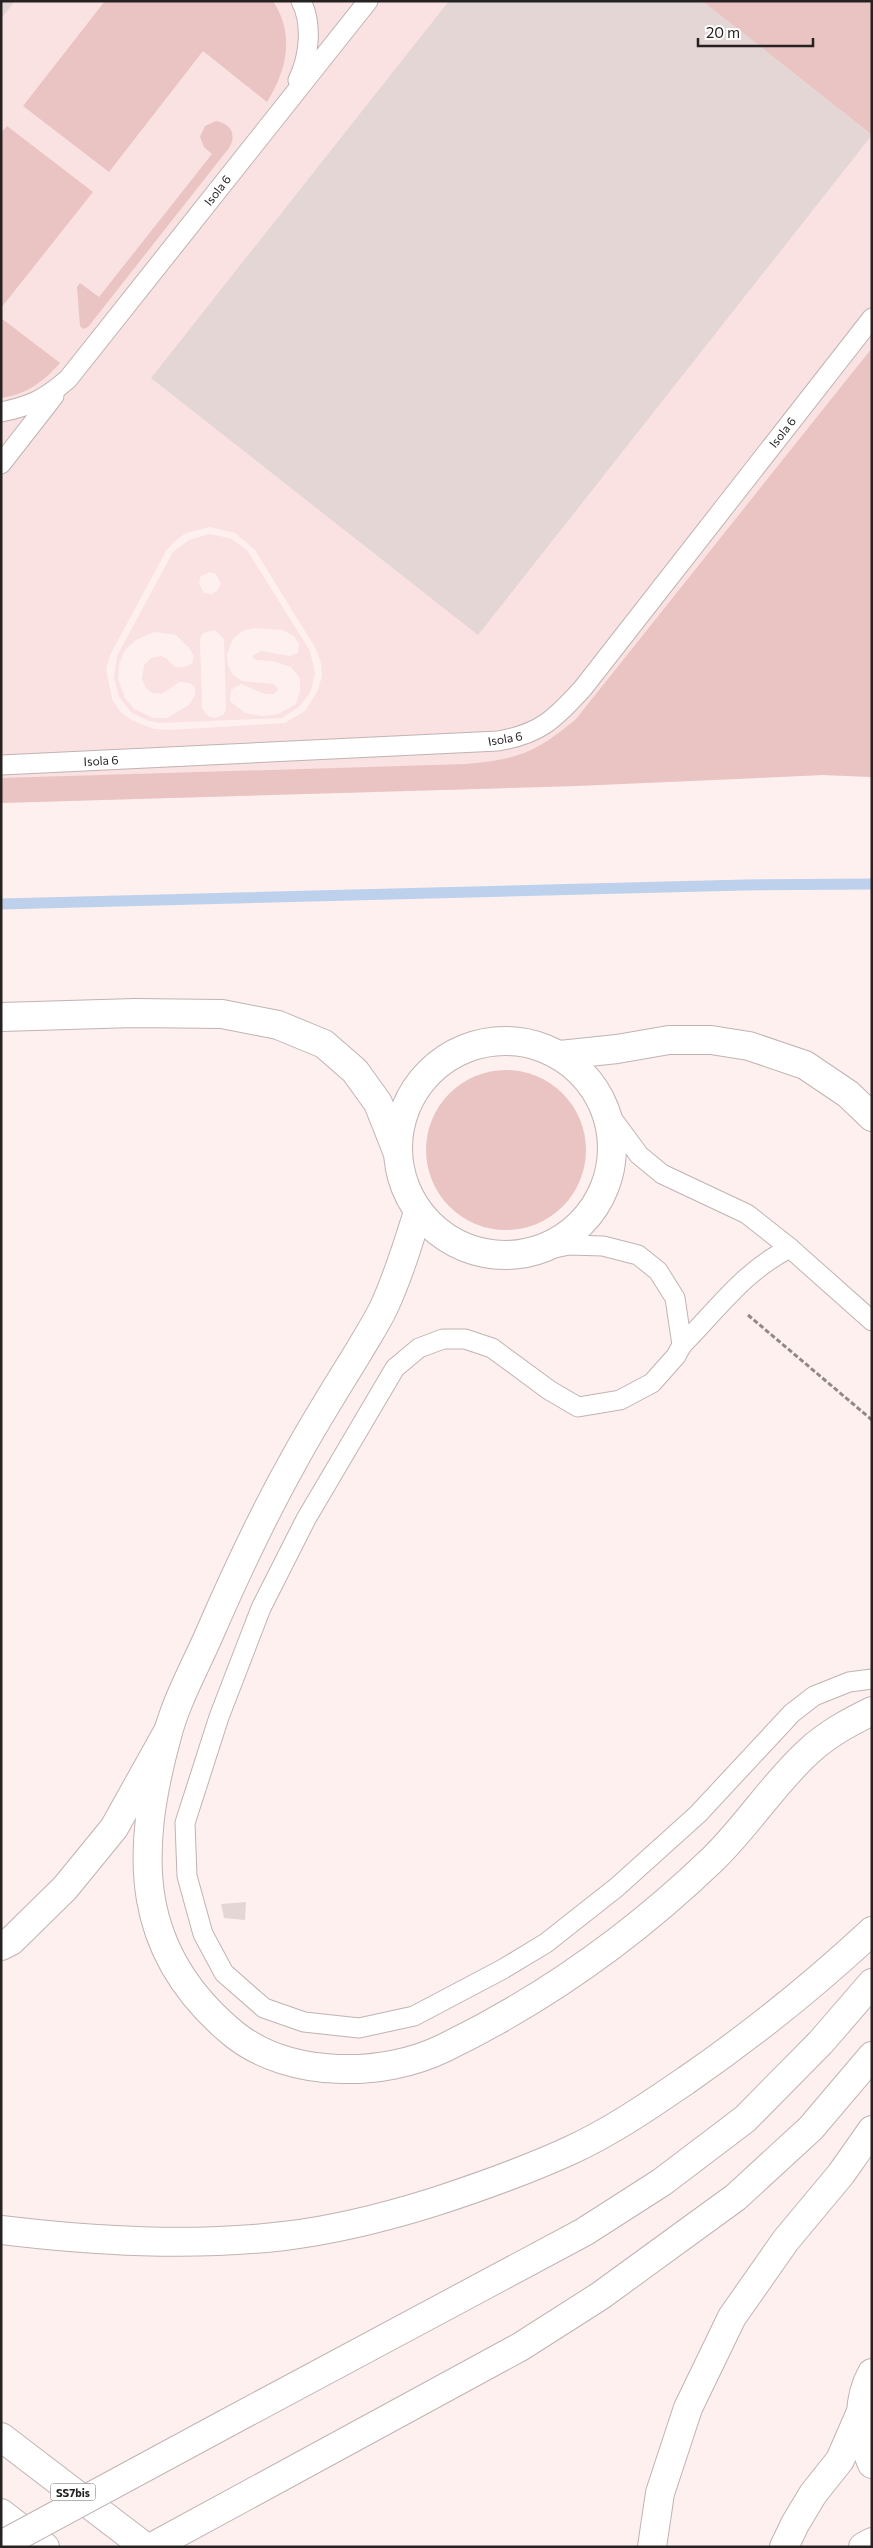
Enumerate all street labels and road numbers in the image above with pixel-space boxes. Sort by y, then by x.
street label: Isola 6 [201,172,233,208]
street label: Isola 6 [766,414,798,450]
street label: Isola 6 [487,728,523,748]
street label: Isola 6 [83,752,119,768]
road number: SS7bis [50,2484,96,2500]

